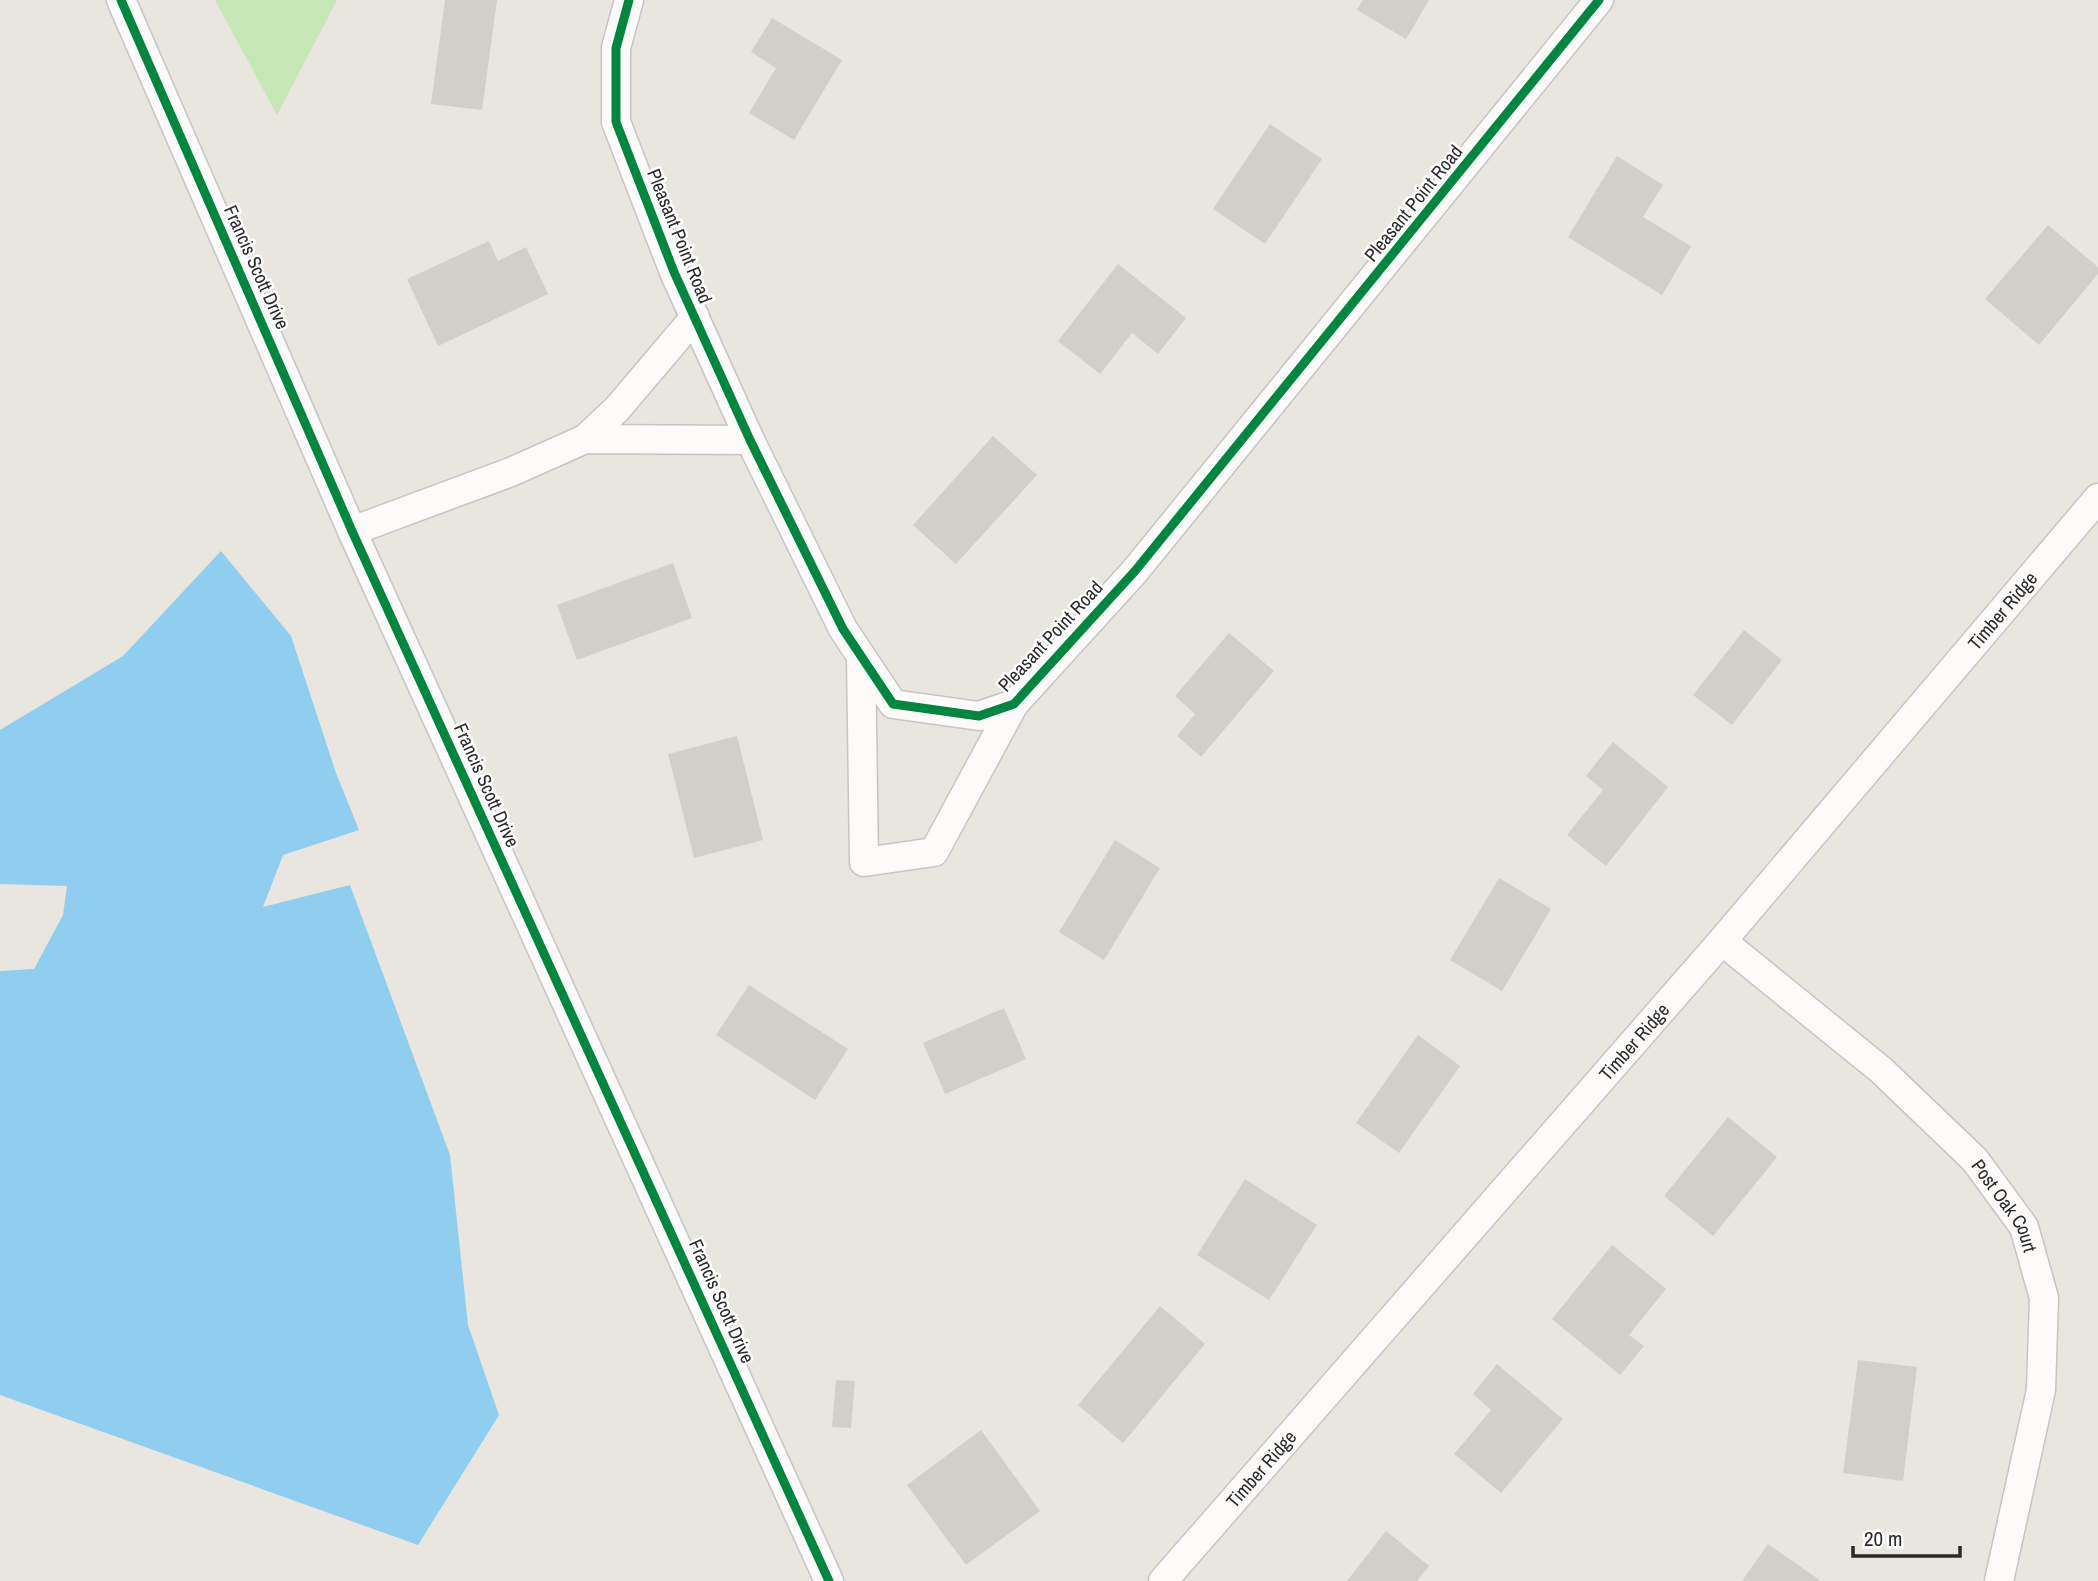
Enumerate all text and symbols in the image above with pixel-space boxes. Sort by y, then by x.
street label: Pleasant Point Road [1358,139,1468,267]
street label: Pleasant Point Road [641,165,719,307]
street label: Francis Scott Drive [218,201,296,333]
street label: Timber Ridge [1962,566,2043,655]
street label: Pleasant Point Road [992,575,1108,697]
street label: Francis Scott Drive [448,719,526,851]
street label: Timber Ridge [1593,997,1675,1086]
street label: Post Oak Court [1966,1154,2044,1256]
street label: Francis Scott Drive [683,1235,761,1367]
street label: Timber Ridge [1220,1424,1302,1513]
scale bar [1853,1514,1960,1558]
text: 20 m [1864,1524,1902,1553]

